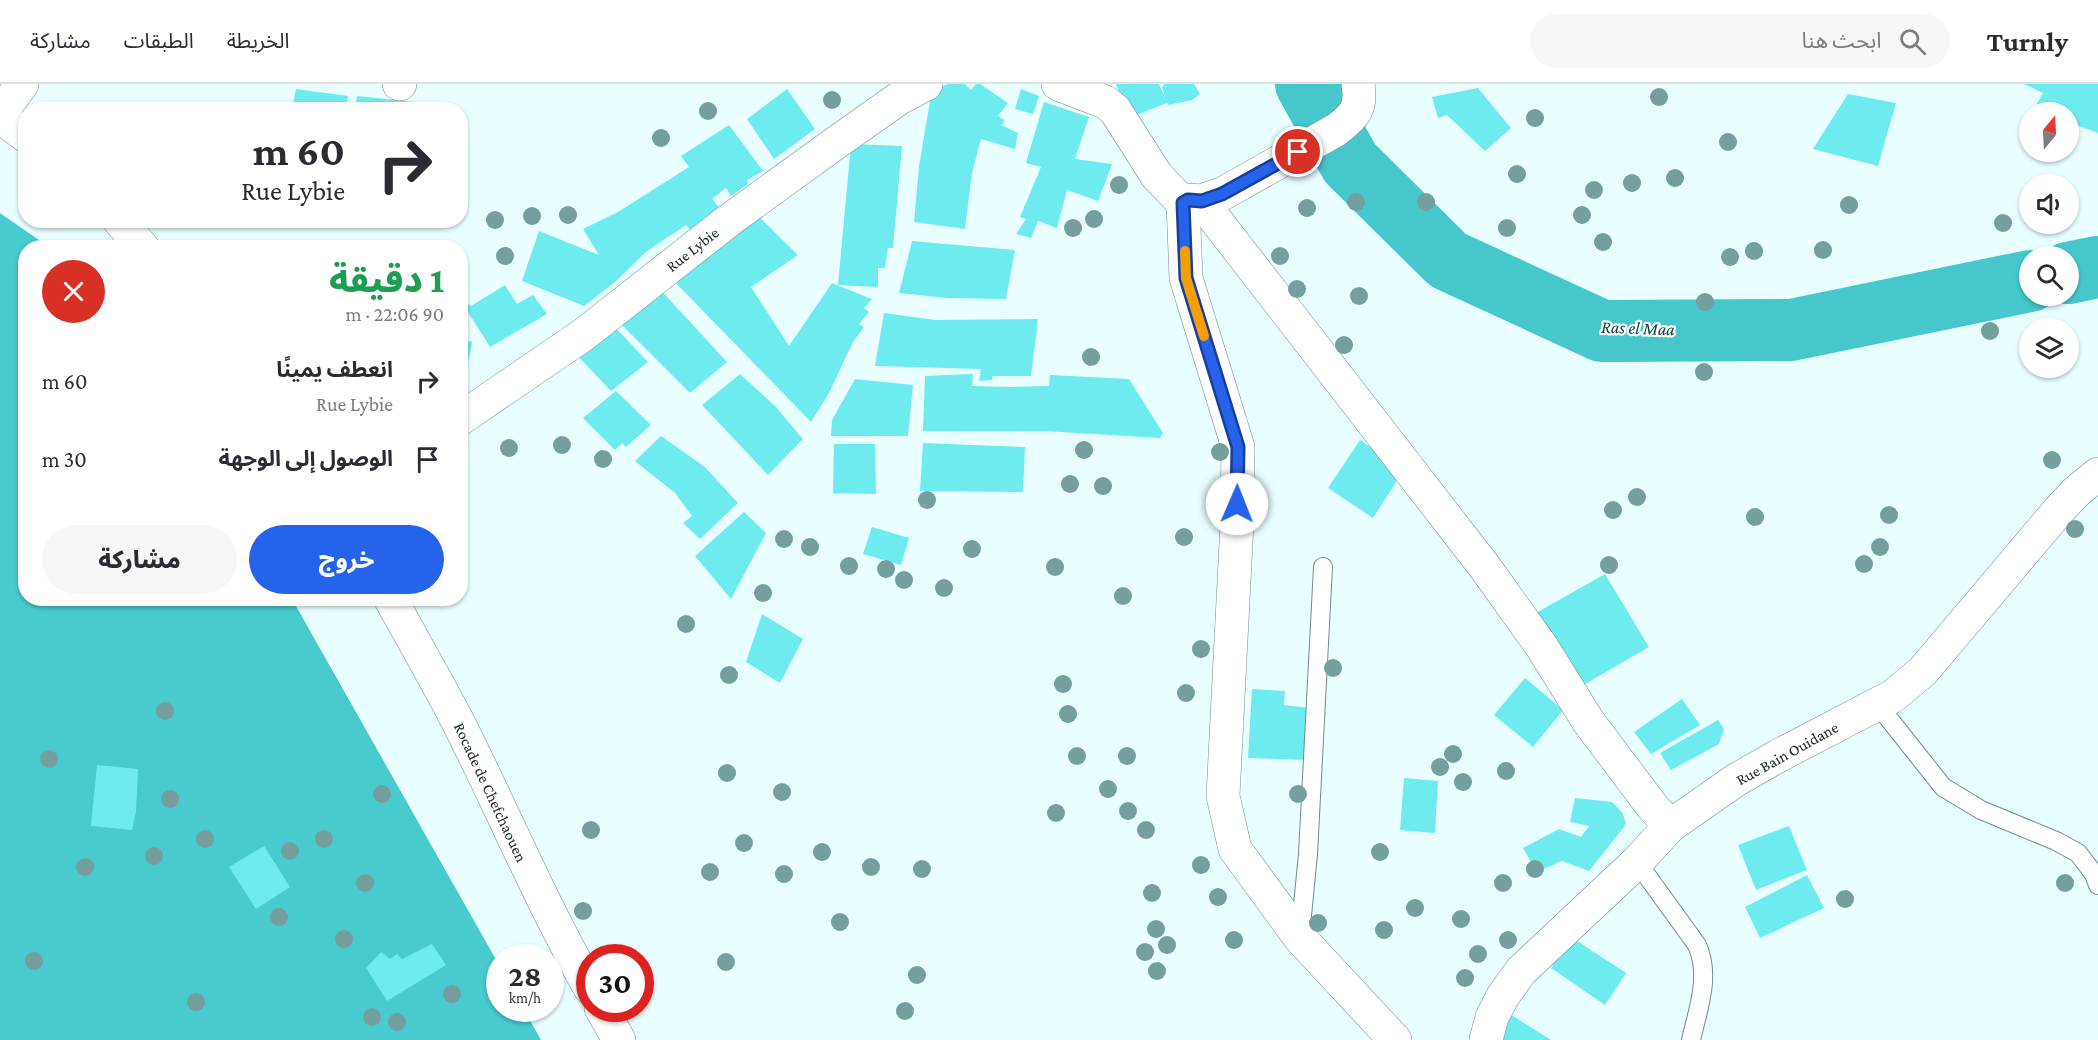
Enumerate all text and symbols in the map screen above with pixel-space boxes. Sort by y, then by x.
search box [1530,14,1950,68]
icon: search [1896,25,1929,58]
text: Turnly [1986,26,2068,57]
text: ابحث هنا [1802,28,1881,53]
text: مشاركة [30,29,91,53]
text: الطبقات [124,29,194,53]
text: الخريطة [227,29,290,53]
north arrow [2019,102,2079,162]
map controls [2019,102,2079,378]
icon: right [366,126,444,204]
pin [1272,126,1323,177]
text: 60 m [253,127,345,174]
icon: arrive [1281,135,1314,168]
button: sound [2019,174,2079,234]
text: Rue Lybie [241,176,345,206]
street label: Rue Lybie [663,224,722,276]
button: search [2019,246,2079,306]
button: close [42,260,105,323]
text: 1 دقيقة [329,260,444,300]
text: 90 m · 22:06 [345,303,444,325]
water label: Ras el Maa [1601,317,1676,339]
button: layers [2019,318,2079,378]
text: انعطف يمينًا [276,357,393,382]
icon: right [411,365,444,398]
text: 60 m [42,369,87,394]
text: Rue Lybie [316,393,393,415]
icon: arrive [411,443,444,476]
text: الوصول إلى الوجهة [218,446,393,471]
text: 30 m [42,447,87,472]
position arrow [1205,472,1269,536]
button: مشاركة [42,525,237,594]
button: خروج [249,525,444,594]
street label: Rue Bain Ouidane [1733,718,1841,788]
street label: Rocade de Chefchaouen [451,720,531,865]
speed limit sign: 30 [576,944,654,1022]
text: 28 [509,959,541,992]
text: km/h [509,990,541,1006]

